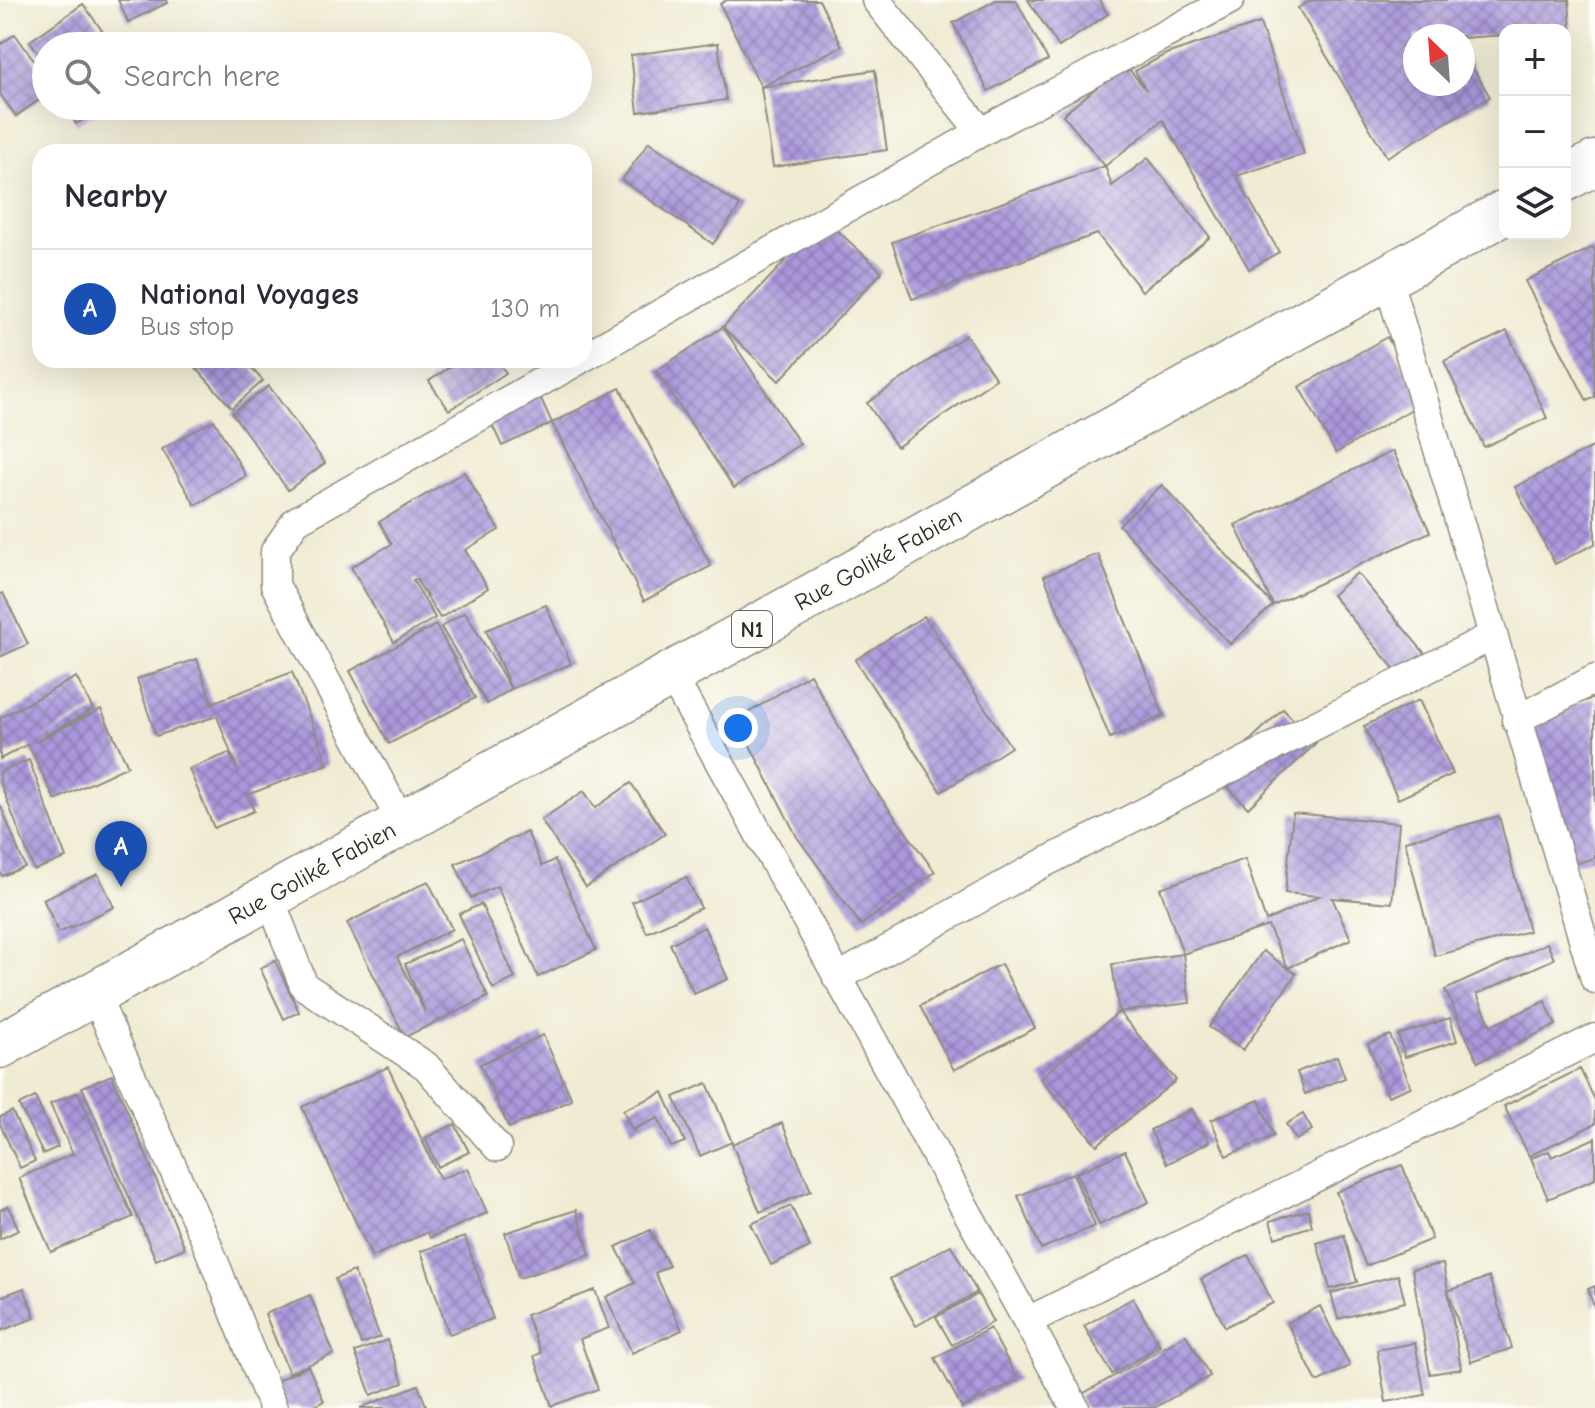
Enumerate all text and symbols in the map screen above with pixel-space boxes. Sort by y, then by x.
north arrow [1403,24,1475,96]
map controls [1499,24,1571,240]
button: + [1499,24,1571,96]
search box [32,32,592,120]
icon: search [60,54,104,98]
text: Search here [124,59,280,94]
button: − [1499,96,1571,168]
button: layers [1499,168,1571,240]
text: Nearby [64,176,167,216]
text: National Voyages [140,277,359,312]
text: A [83,294,97,324]
text: 130 m [491,294,560,324]
text: Bus stop [140,312,234,342]
street label: Rue Goliké Fabien [790,501,966,617]
road number: N1 [732,611,772,647]
your location [718,708,758,748]
street label: Rue Goliké Fabien [224,815,400,931]
pin: A [95,821,147,887]

